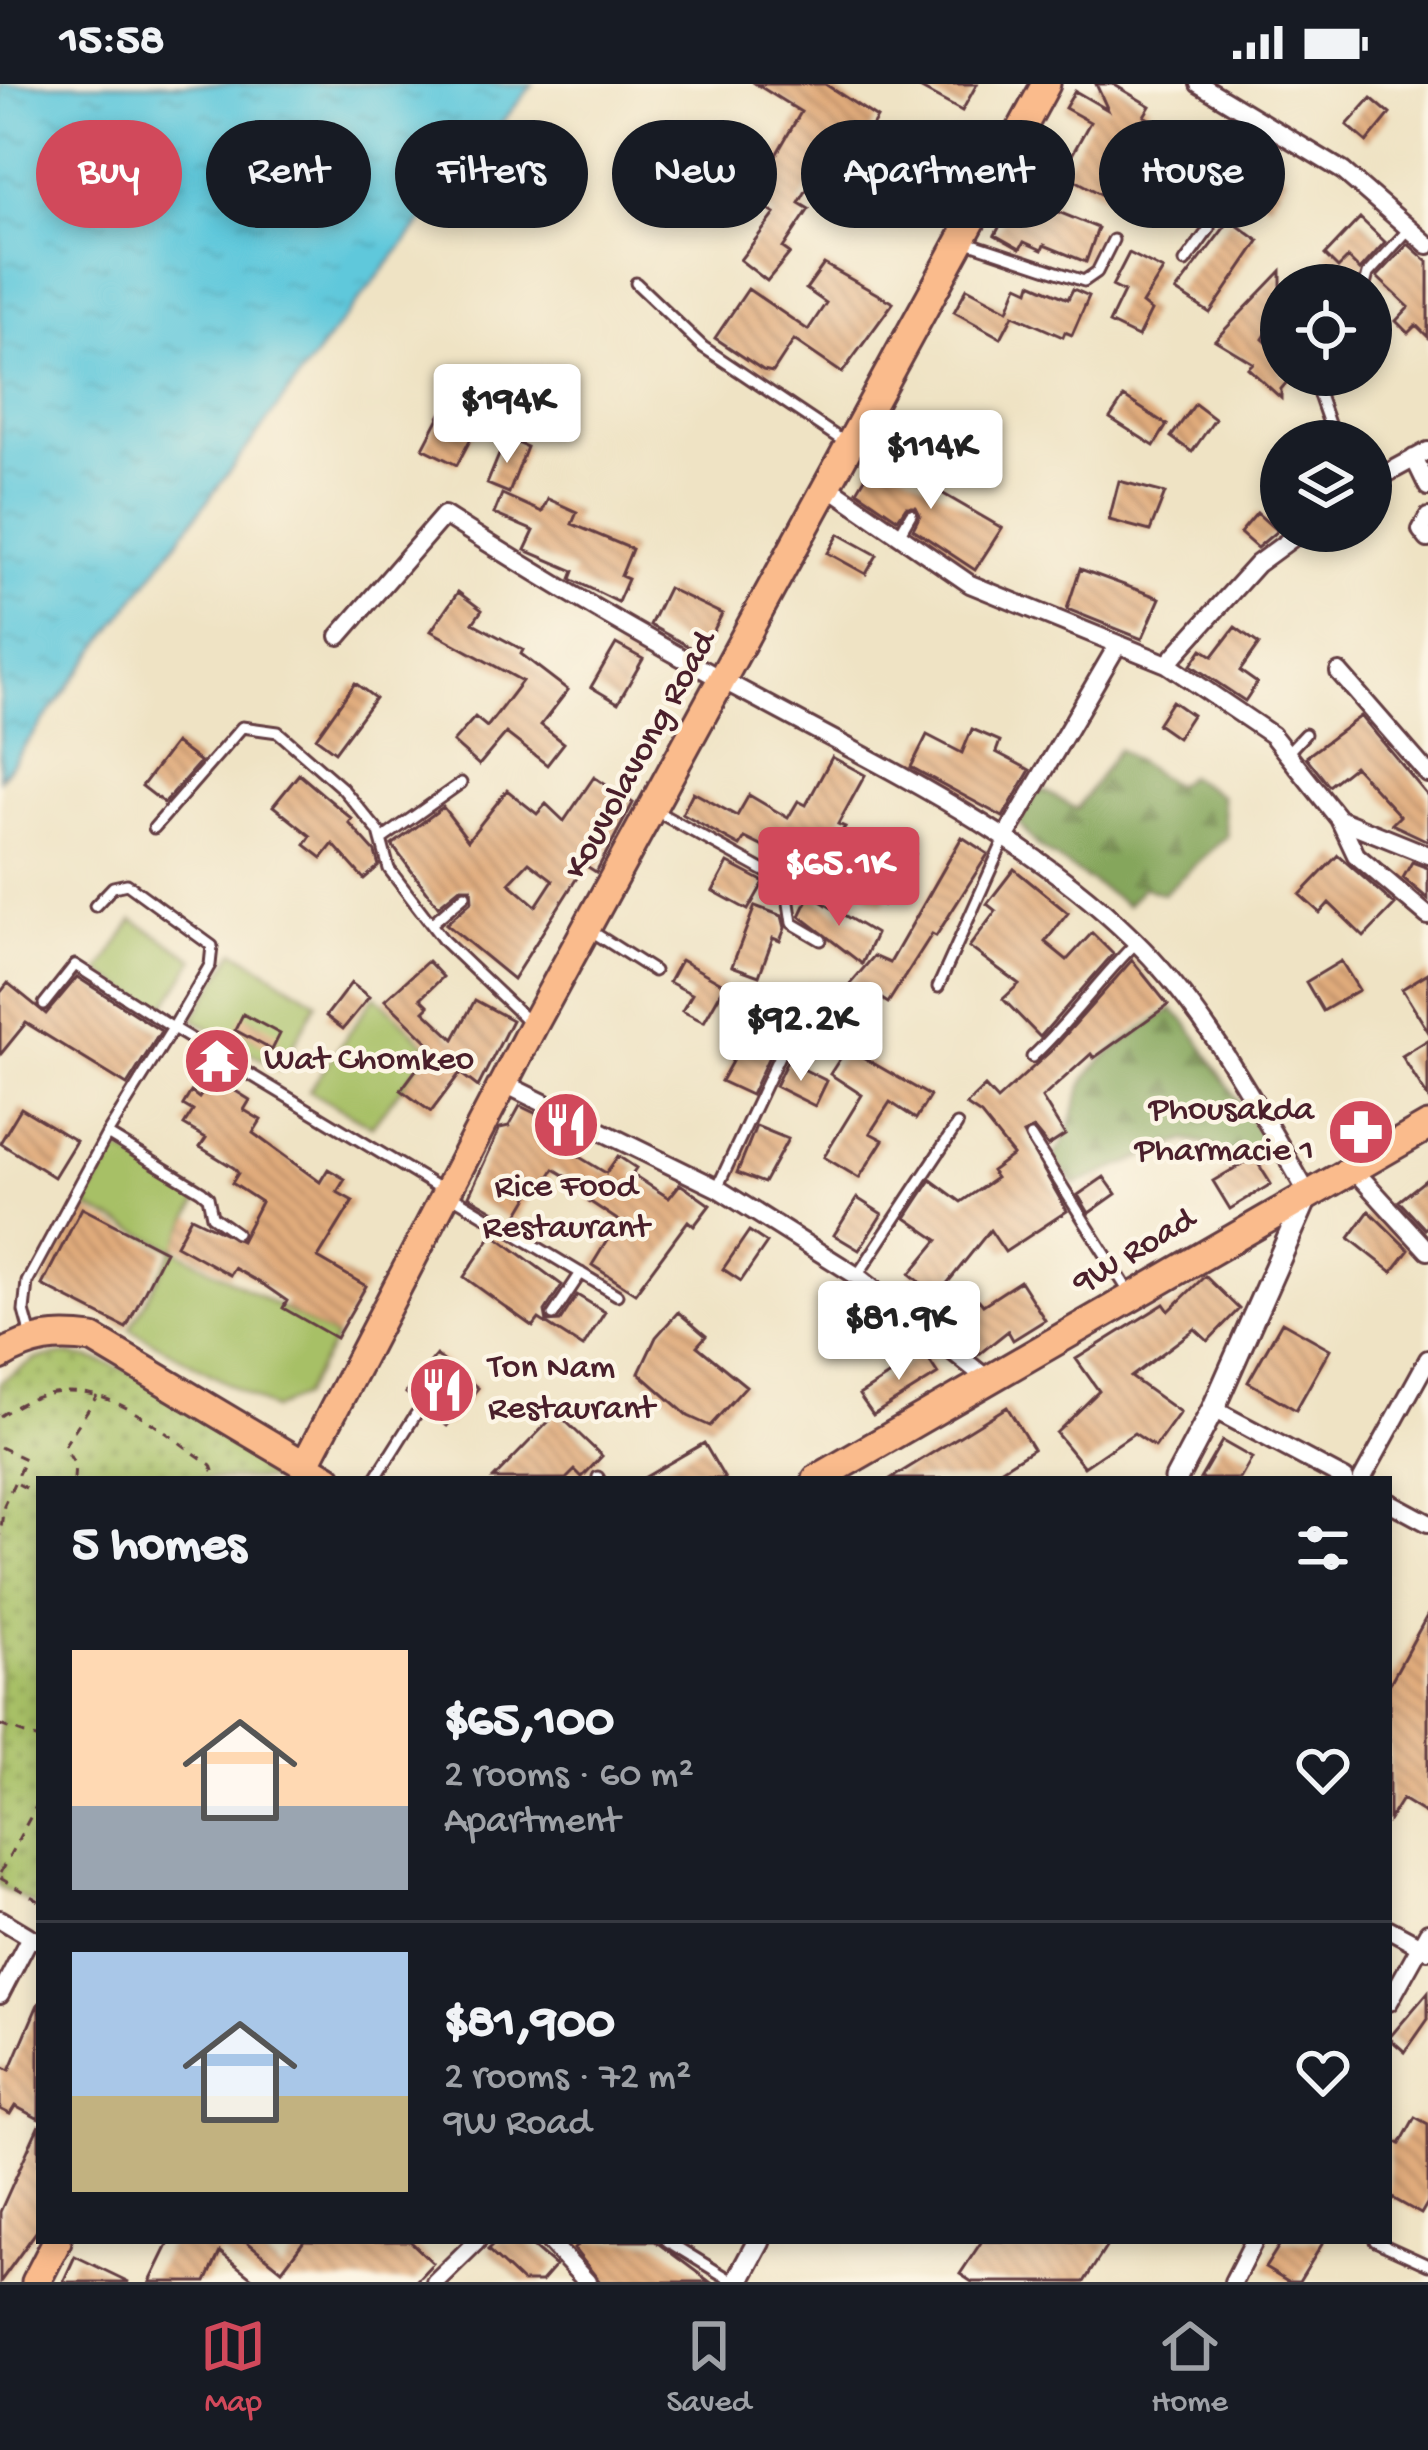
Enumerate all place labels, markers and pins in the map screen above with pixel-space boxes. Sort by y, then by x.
pin: $194K [423,364,591,466]
pin: $114K [847,410,1015,512]
pin: $65.1K [741,827,937,929]
pin: $92.2K [703,982,899,1084]
temple icon: Wat Chomkeo [182,1026,252,1096]
place label: Wat Chomkeo [264,1040,474,1083]
restaurant icon: Rice Food Restaurant [531,1090,601,1160]
place label: Phousakda Pharmacie 1 [1134,1090,1315,1174]
pharmacy icon: Phousakda Pharmacie 1 [1326,1097,1396,1167]
place label: Rice Food Restaurant [483,1167,653,1251]
pin: $81.9K [801,1281,997,1383]
place label: Ton Nam Restaurant [486,1348,658,1432]
restaurant icon: Ton Nam Restaurant [407,1355,477,1425]

